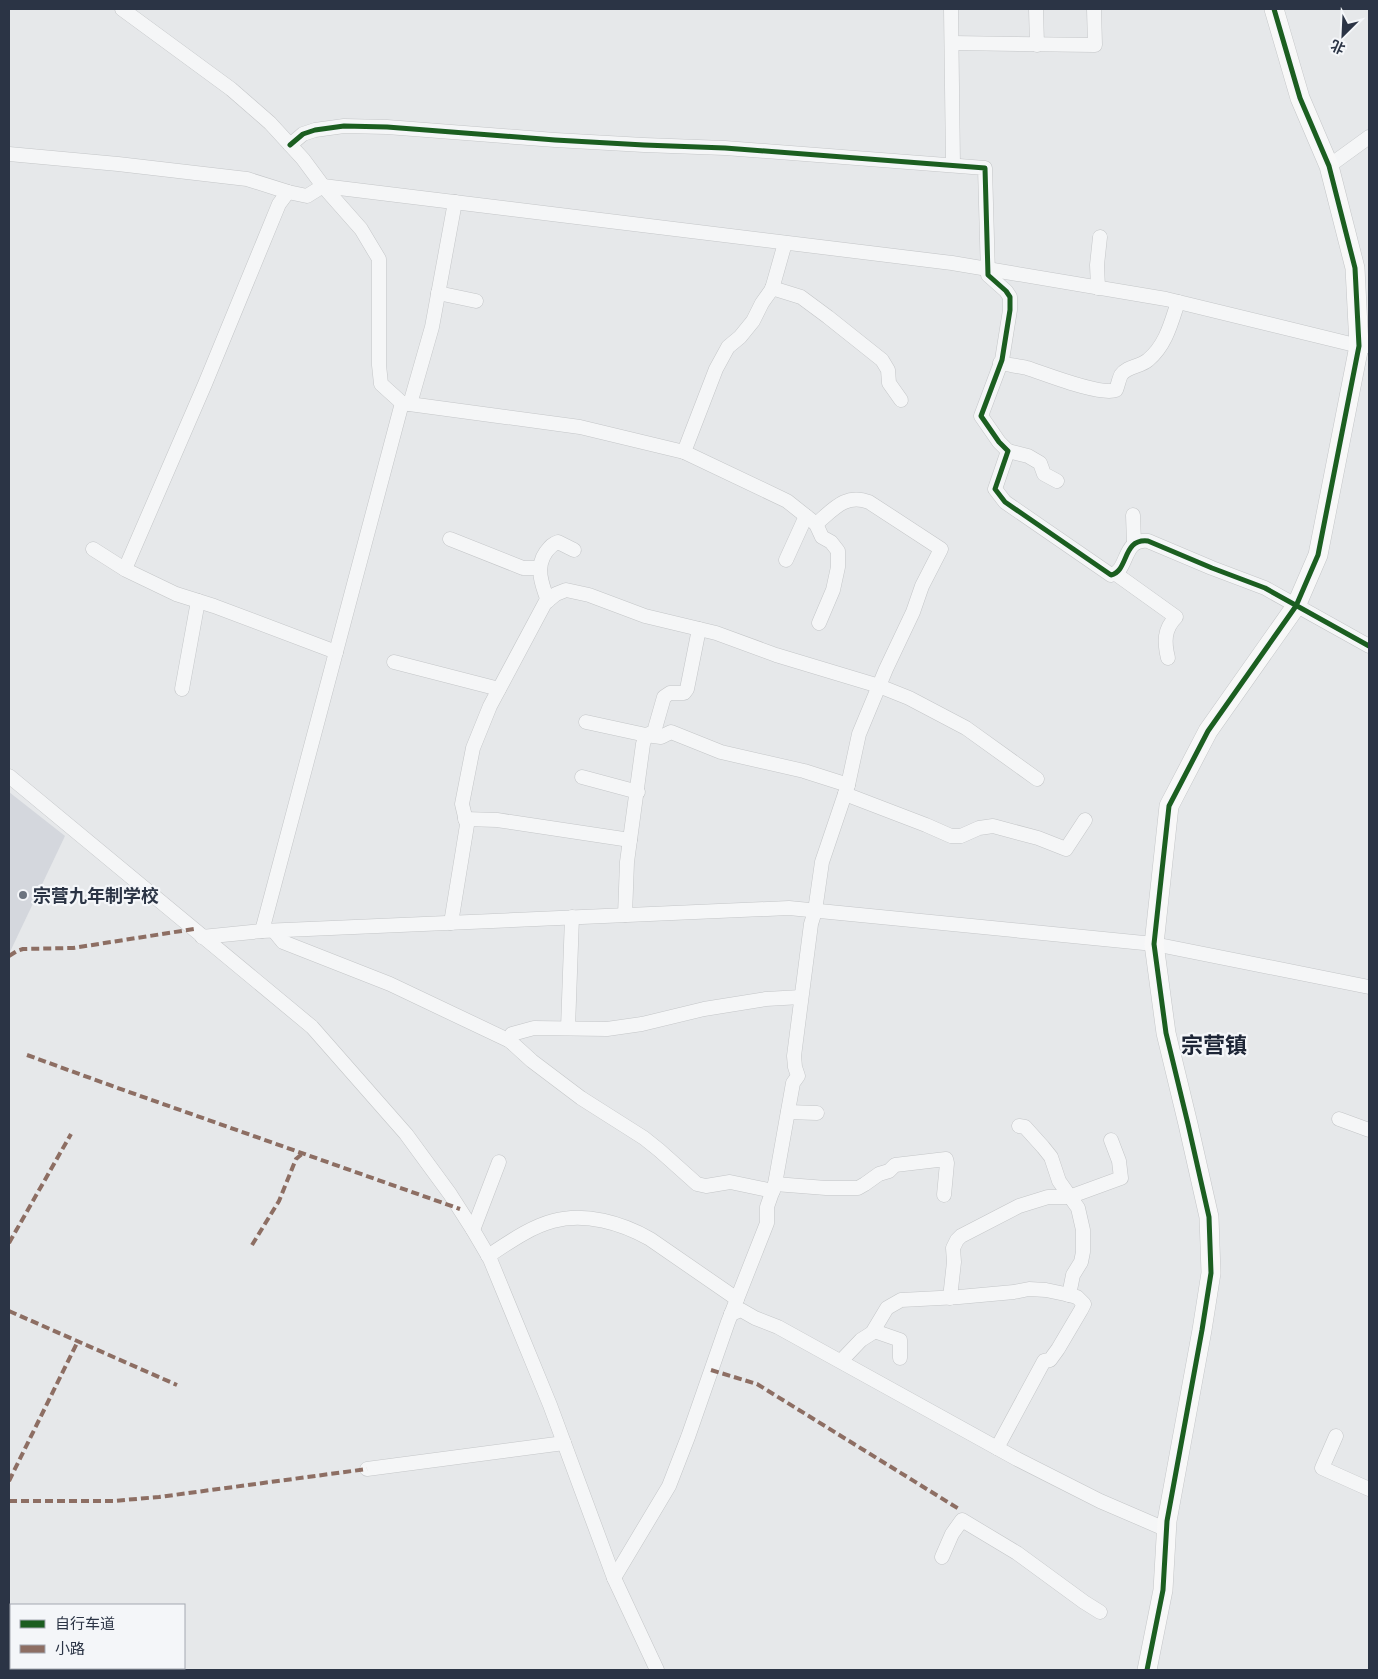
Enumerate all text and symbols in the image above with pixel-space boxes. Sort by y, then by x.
north arrow [1318,10,1368,60]
text: 北 [1328,36,1348,58]
place label: 宗营九年制学校 [33,884,159,907]
marker: 宗营九年制学校 [17,889,29,901]
district label: 宗营镇 [1181,1031,1247,1059]
legend [10,1604,185,1669]
text: 自行车道 [55,1614,115,1633]
text: 小路 [55,1639,85,1658]

